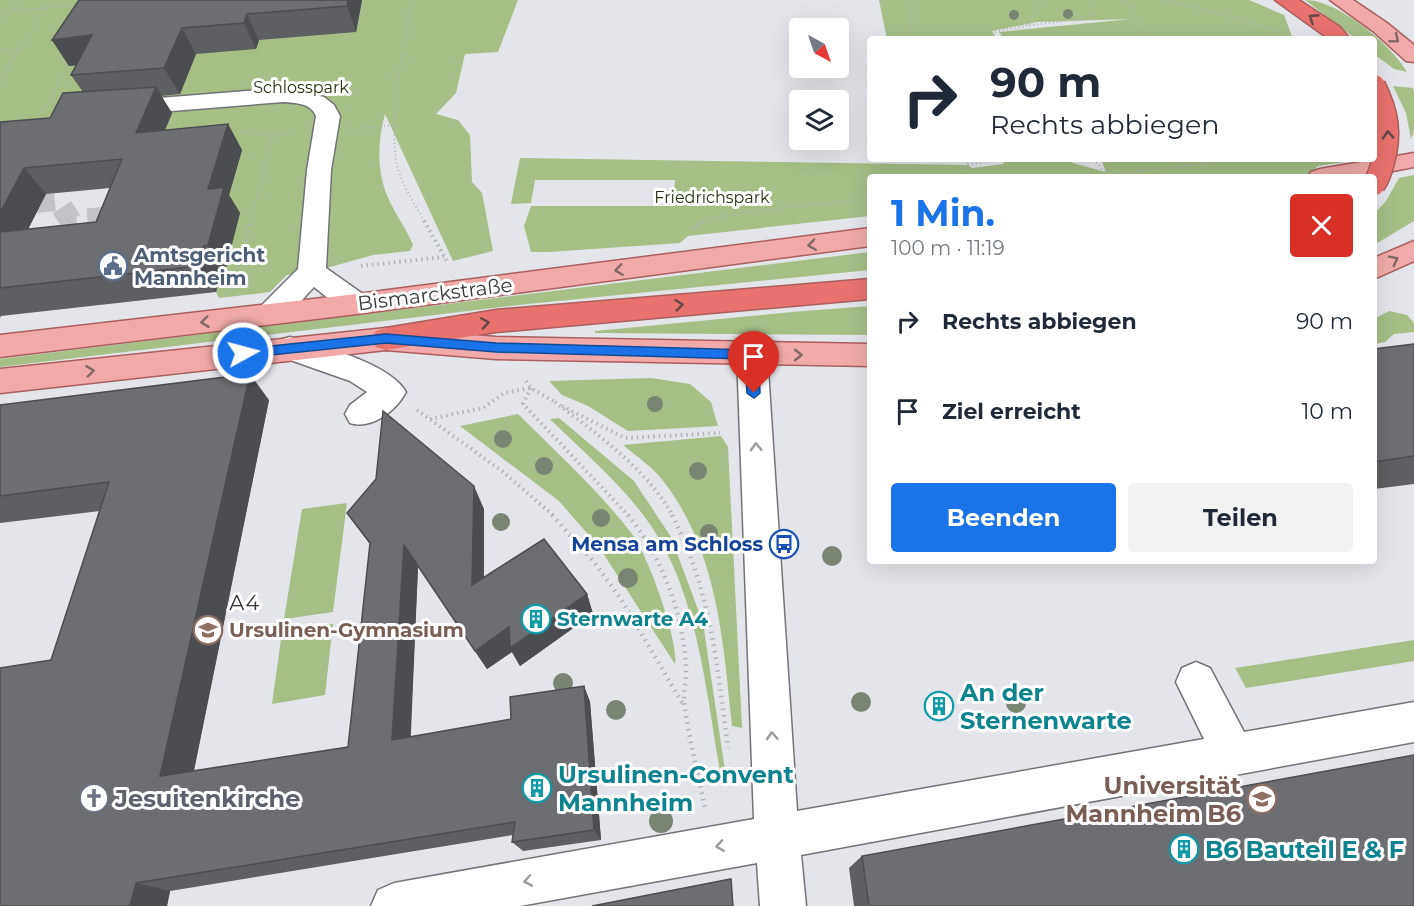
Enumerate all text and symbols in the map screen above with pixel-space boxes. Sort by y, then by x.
one-way arrow [1309,14,1319,26]
north arrow [789,18,849,78]
map controls [789,18,849,150]
one-way arrow [1388,32,1399,43]
text: 90 m [990,56,1101,108]
icon: right [891,60,969,138]
park label: Schlosspark [253,78,349,97]
button: layers [789,90,849,150]
text: Rechts abbiegen [990,108,1219,141]
one-way arrow [1382,130,1395,140]
park label: Friedrichspark [654,188,770,207]
text: 1 Min. [891,191,995,235]
button: close [1290,194,1353,257]
text: 100 m · 11:19 [891,236,1005,260]
one-way arrow [807,238,817,250]
place label: Amtsgericht Mannheim [133,243,265,290]
public building icon: Amtsgericht Mannheim [97,250,129,282]
one-way arrow [1388,256,1398,267]
one-way arrow [614,264,623,276]
street label: Bismarckstraße [356,273,514,315]
one-way arrow [674,299,683,312]
icon: right [891,305,924,338]
text: Rechts abbiegen [942,308,1137,335]
text: 90 m [1296,308,1353,335]
one-way arrow [201,315,210,328]
one-way arrow [479,317,489,330]
position arrow [211,321,275,385]
pin [728,331,779,393]
icon: arrive [737,340,770,373]
one-way arrow [794,349,803,361]
one-way arrow [85,365,94,378]
icon: arrive [891,395,924,428]
text: Ziel erreicht [942,398,1081,425]
text: 10 m [1301,398,1353,425]
one-way arrow [750,442,763,451]
button: Beenden [891,483,1116,552]
button: Teilen [1128,483,1353,552]
bus stop icon: Mensa am Schloss [768,528,800,560]
place label: Mensa am Schloss [571,532,763,556]
district label: A4 [229,590,261,615]
building icon: Sternwarte A4 [520,603,552,635]
place label: Sternwarte A4 [557,607,708,631]
school or university icon: Ursulinen-Gymnasium [192,614,224,646]
place label: Ursulinen-Gymnasium [229,618,464,642]
place label: An der Sternenwarte [959,678,1132,735]
building icon: An der Sternenwarte [923,690,955,722]
one-way arrow [766,732,779,741]
place label: Ursulinen-Convent Mannheim [558,760,794,817]
place label: Universität Mannheim B6 [1065,771,1242,828]
building icon: Ursulinen-Convent Mannheim [521,772,553,804]
church icon: Jesuitenkirche [78,782,110,814]
school or university icon: Universität Mannheim B6 [1246,783,1278,815]
place label: Jesuitenkirche [114,784,300,813]
building icon: B6 Bauteil E & F [1168,833,1200,865]
place label: B6 Bauteil E & F [1205,835,1404,864]
one-way arrow [715,840,724,852]
one-way arrow [523,874,533,887]

